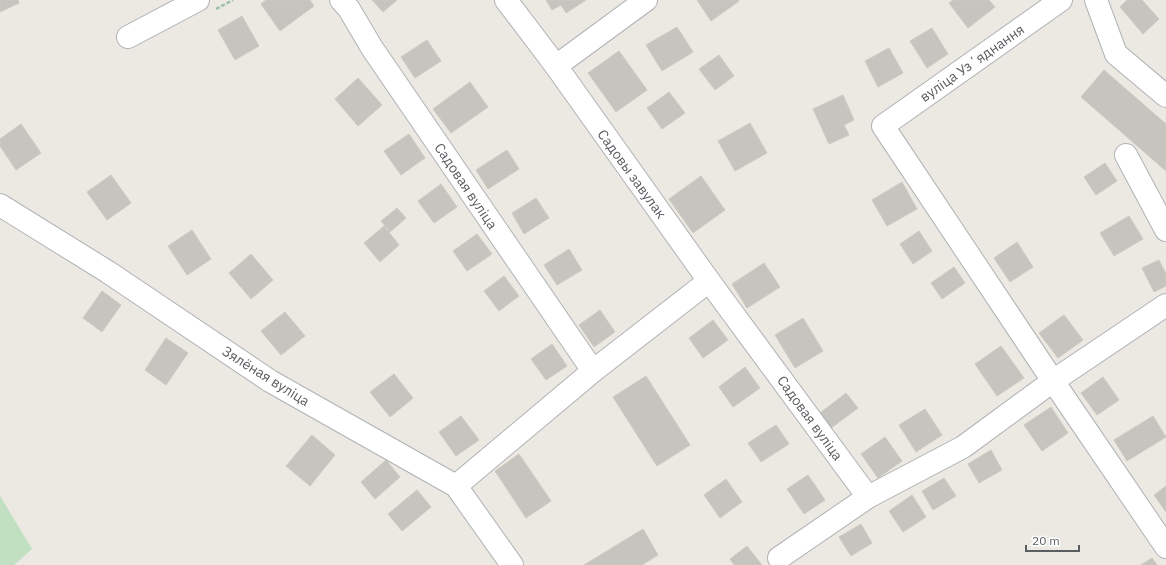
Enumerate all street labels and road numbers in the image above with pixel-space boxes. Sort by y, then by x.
street label: вуліца Узʼяднання [916,20,1028,106]
street label: Садовы завулак [594,126,671,222]
street label: Садовая вуліца [430,139,502,233]
street label: Зялёная вуліца [219,342,313,410]
street label: Садовая вуліца [773,372,847,464]

